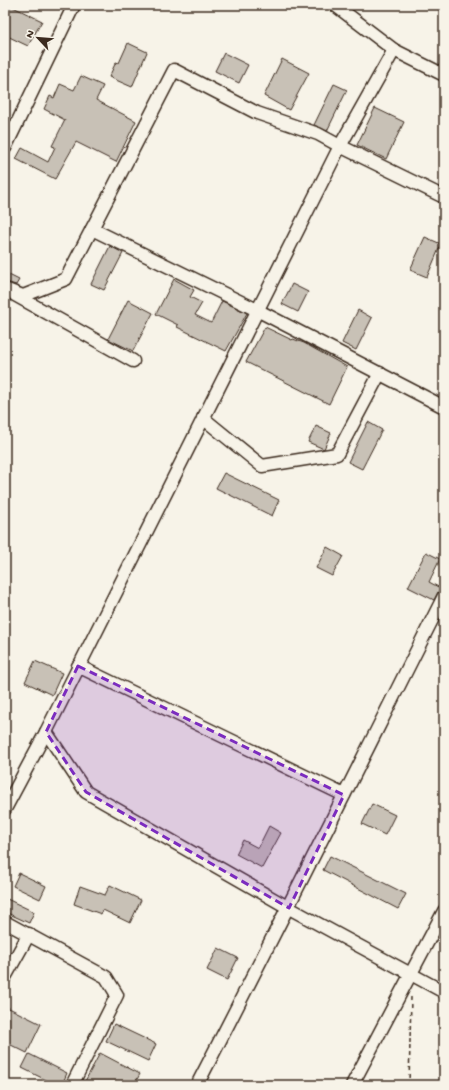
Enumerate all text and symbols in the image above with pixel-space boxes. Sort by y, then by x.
north arrow [18,18,58,58]
text: N [24,29,38,40]

